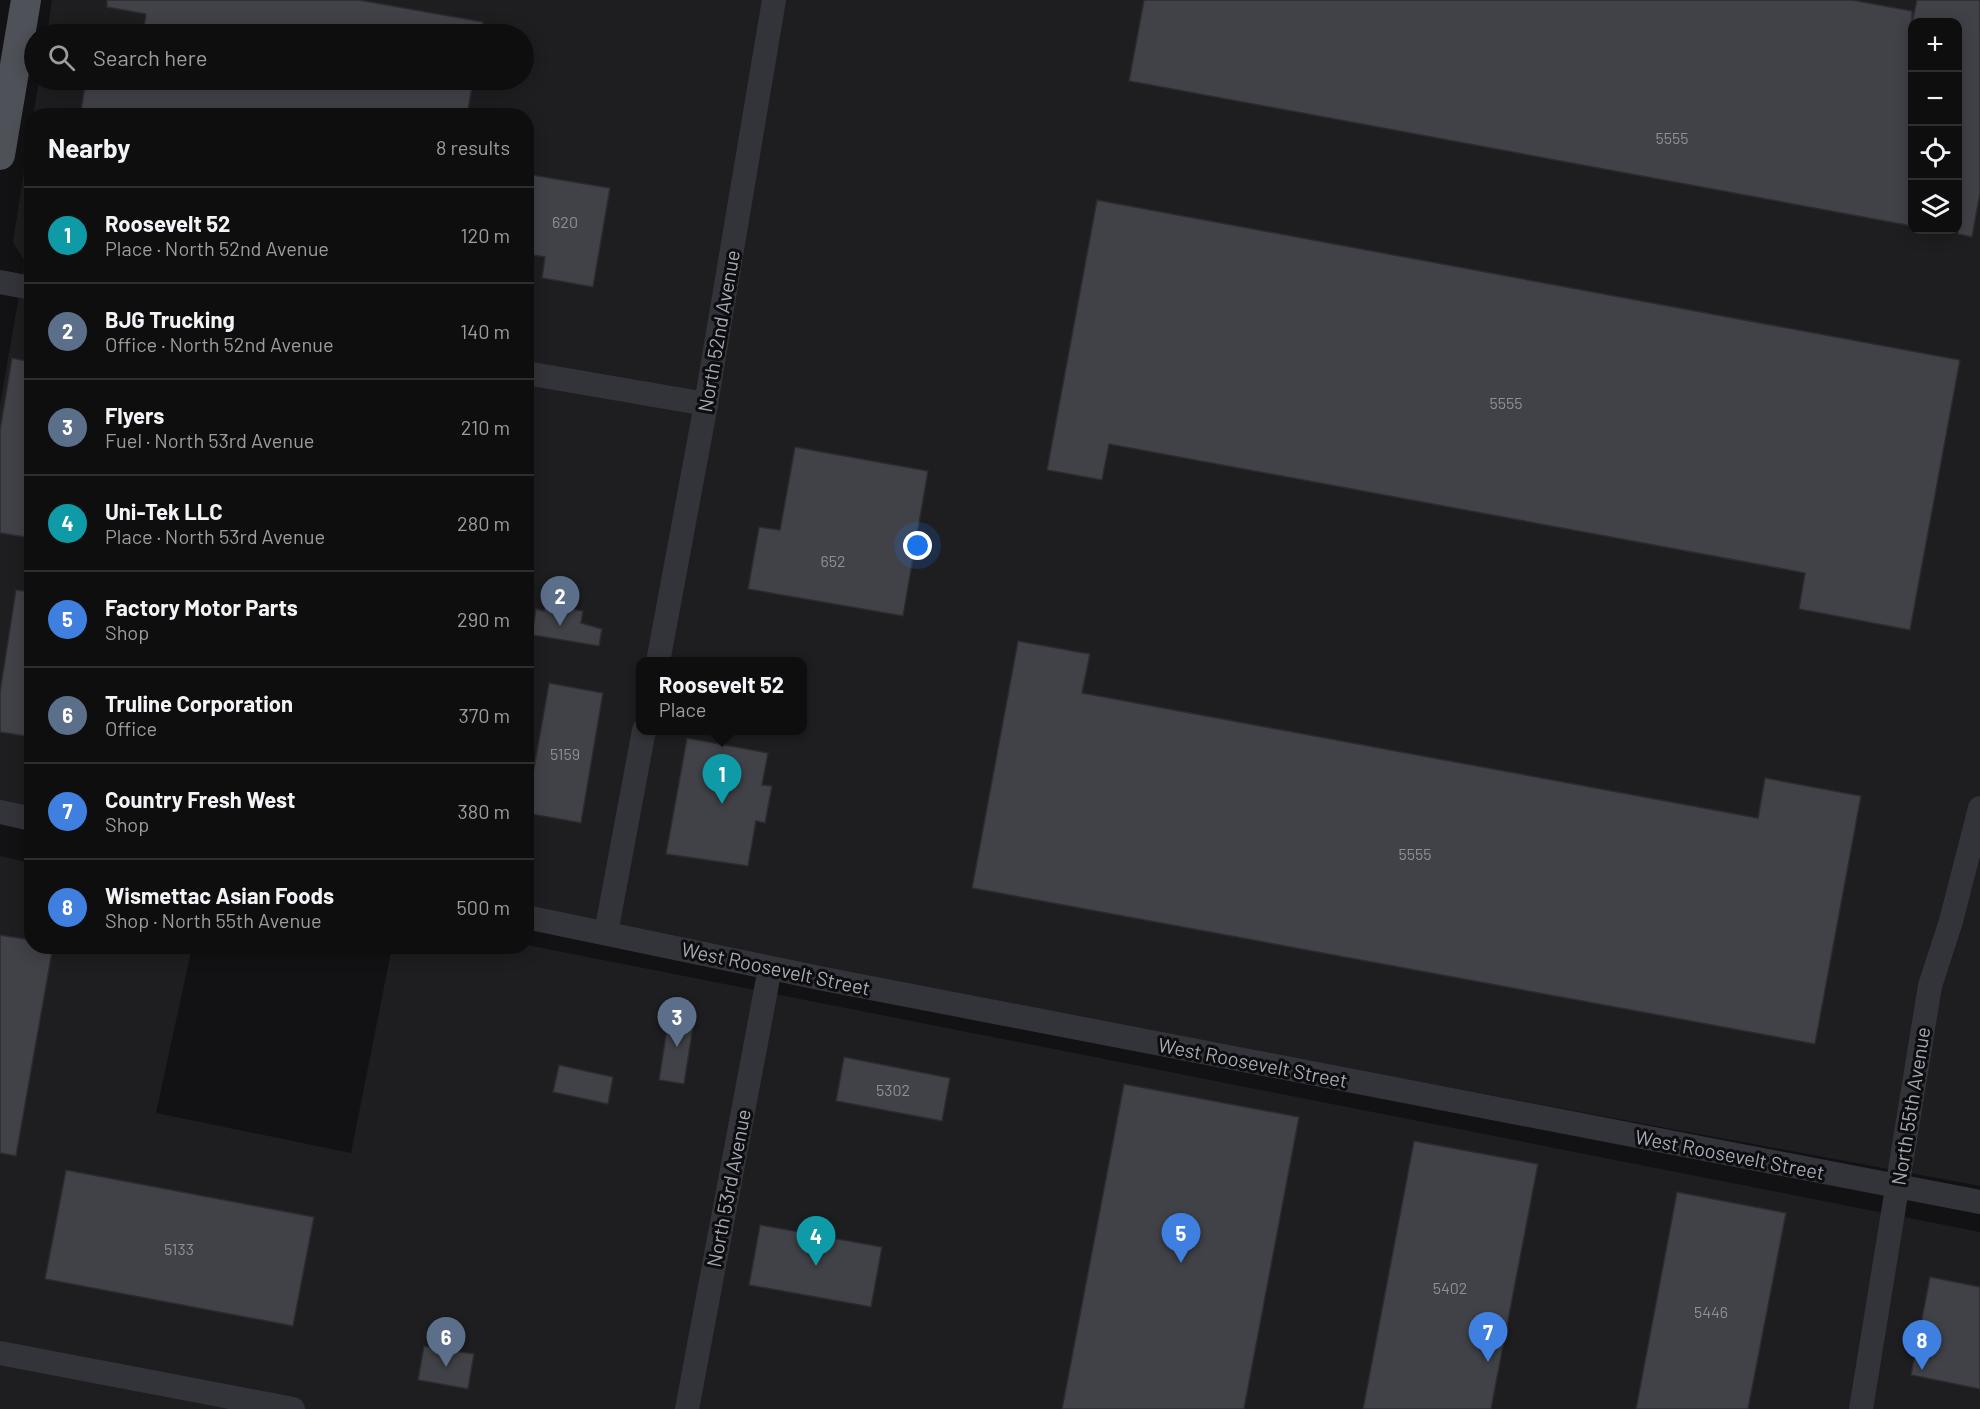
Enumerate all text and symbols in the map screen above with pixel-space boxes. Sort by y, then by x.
map controls [1908,18,1962,234]
button: + [1908,18,1962,72]
search box [24,24,534,90]
icon: search [45,41,78,74]
text: Search here [93,44,207,70]
button: − [1908,72,1962,126]
button: locate [1908,126,1962,180]
house number: 5555 [1656,128,1688,147]
text: Nearby [48,132,130,163]
text: 8 results [436,135,510,159]
button: layers [1908,180,1962,234]
text: Roosevelt 52 [105,210,230,236]
house number: 620 [552,212,578,231]
text: 1 [64,223,71,247]
text: 120 m [460,223,510,247]
text: Place · North 52nd Avenue [105,236,329,260]
street label: North 52nd Avenue [692,248,744,414]
text: BJG Trucking [105,306,235,332]
text: 2 [62,319,73,343]
text: 140 m [460,319,510,343]
text: Office · North 52nd Avenue [105,332,334,356]
house number: 5555 [1490,393,1522,412]
text: Flyers [105,402,164,428]
text: 3 [62,415,73,439]
text: 210 m [461,415,510,439]
text: Fuel · North 53rd Avenue [105,428,315,452]
text: Uni-Tek LLC [105,498,223,524]
text: 4 [61,511,74,535]
text: 280 m [457,511,510,535]
text: Place · North 53rd Avenue [105,524,325,548]
your location [903,531,932,560]
house number: 652 [820,551,846,570]
pin: 2 [540,576,580,626]
text: Factory Motor Parts [105,594,298,620]
text: 5 [62,607,73,631]
text: 290 m [457,607,510,631]
text: Shop [105,620,149,644]
popup [636,657,807,735]
text: Roosevelt 52 [659,671,784,697]
text: Truline Corporation [105,690,293,716]
text: Place [659,697,707,721]
text: 6 [62,703,73,727]
text: 370 m [458,703,510,727]
text: Office [105,716,157,740]
house number: 5159 [550,744,580,763]
pin: 1 [702,754,742,804]
text: Country Fresh West [105,786,295,812]
text: 7 [63,799,72,823]
text: 380 m [457,799,510,823]
text: Shop [105,812,149,836]
house number: 5555 [1399,844,1431,863]
text: Wismettac Asian Foods [105,882,334,908]
text: 8 [62,895,73,919]
text: 500 m [457,895,510,919]
text: Shop · North 55th Avenue [105,908,322,932]
street label: West Roosevelt Street [679,936,873,1000]
pin: 3 [658,998,696,1047]
street label: North 55th Avenue [1886,1025,1934,1187]
street label: West Roosevelt Street [1156,1032,1350,1092]
house number: 5302 [876,1080,910,1099]
street label: North 53rd Avenue [701,1107,755,1269]
street label: West Roosevelt Street [1633,1124,1827,1184]
pin: 5 [1162,1214,1200,1263]
pin: 4 [796,1216,836,1266]
house number: 5133 [164,1239,194,1258]
house number: 5402 [1433,1278,1467,1297]
house number: 5446 [1694,1302,1728,1321]
pin: 7 [1468,1312,1508,1362]
pin: 6 [426,1318,466,1367]
pin: 8 [1902,1320,1942,1370]

